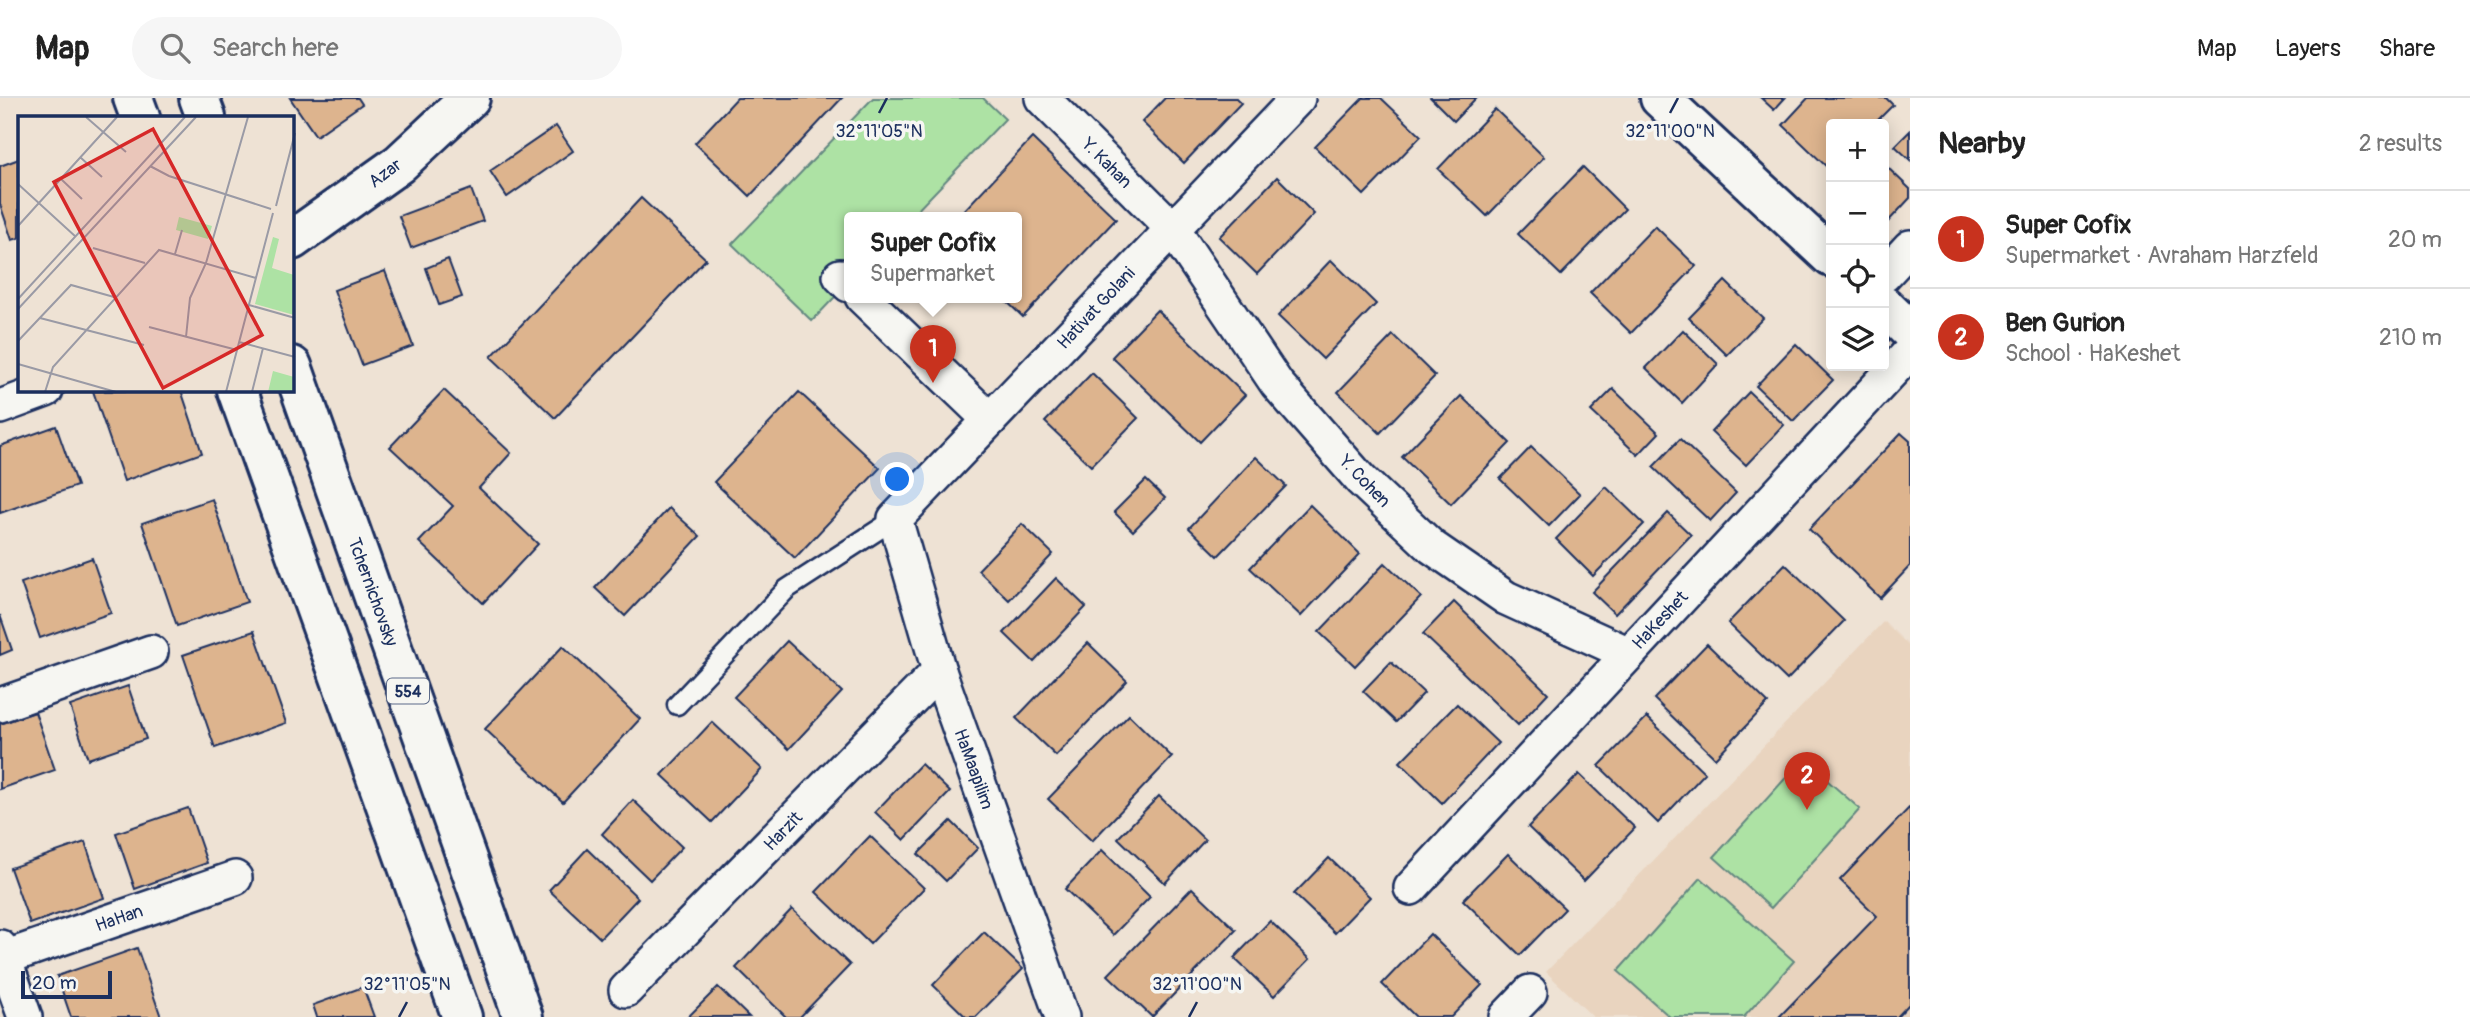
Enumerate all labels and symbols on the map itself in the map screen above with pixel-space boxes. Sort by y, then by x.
inset map [18,116,294,392]
text: 32°11'05"N [835,120,923,143]
text: 32°11'00"N [1625,120,1715,143]
street label: Y. Kahan [1076,132,1137,194]
street label: Azar [364,153,407,193]
street label: Hativat Golani [1052,262,1140,354]
pin: 1 [910,325,956,383]
street label: Y. Cohen [1333,449,1395,513]
your location [880,462,914,496]
street label: Tchernichovsky [342,535,403,650]
street label: HaKeshet [1627,586,1694,655]
road number: 554 [387,678,429,704]
street label: HaMaapilim [948,726,999,813]
pin: 2 [1784,752,1830,810]
street label: Harzit [759,806,808,856]
street label: HaHan [92,900,146,937]
scale bar [21,968,112,1000]
text: 32°11'05"N [363,973,451,996]
text: 32°11'00"N [1152,973,1242,996]

